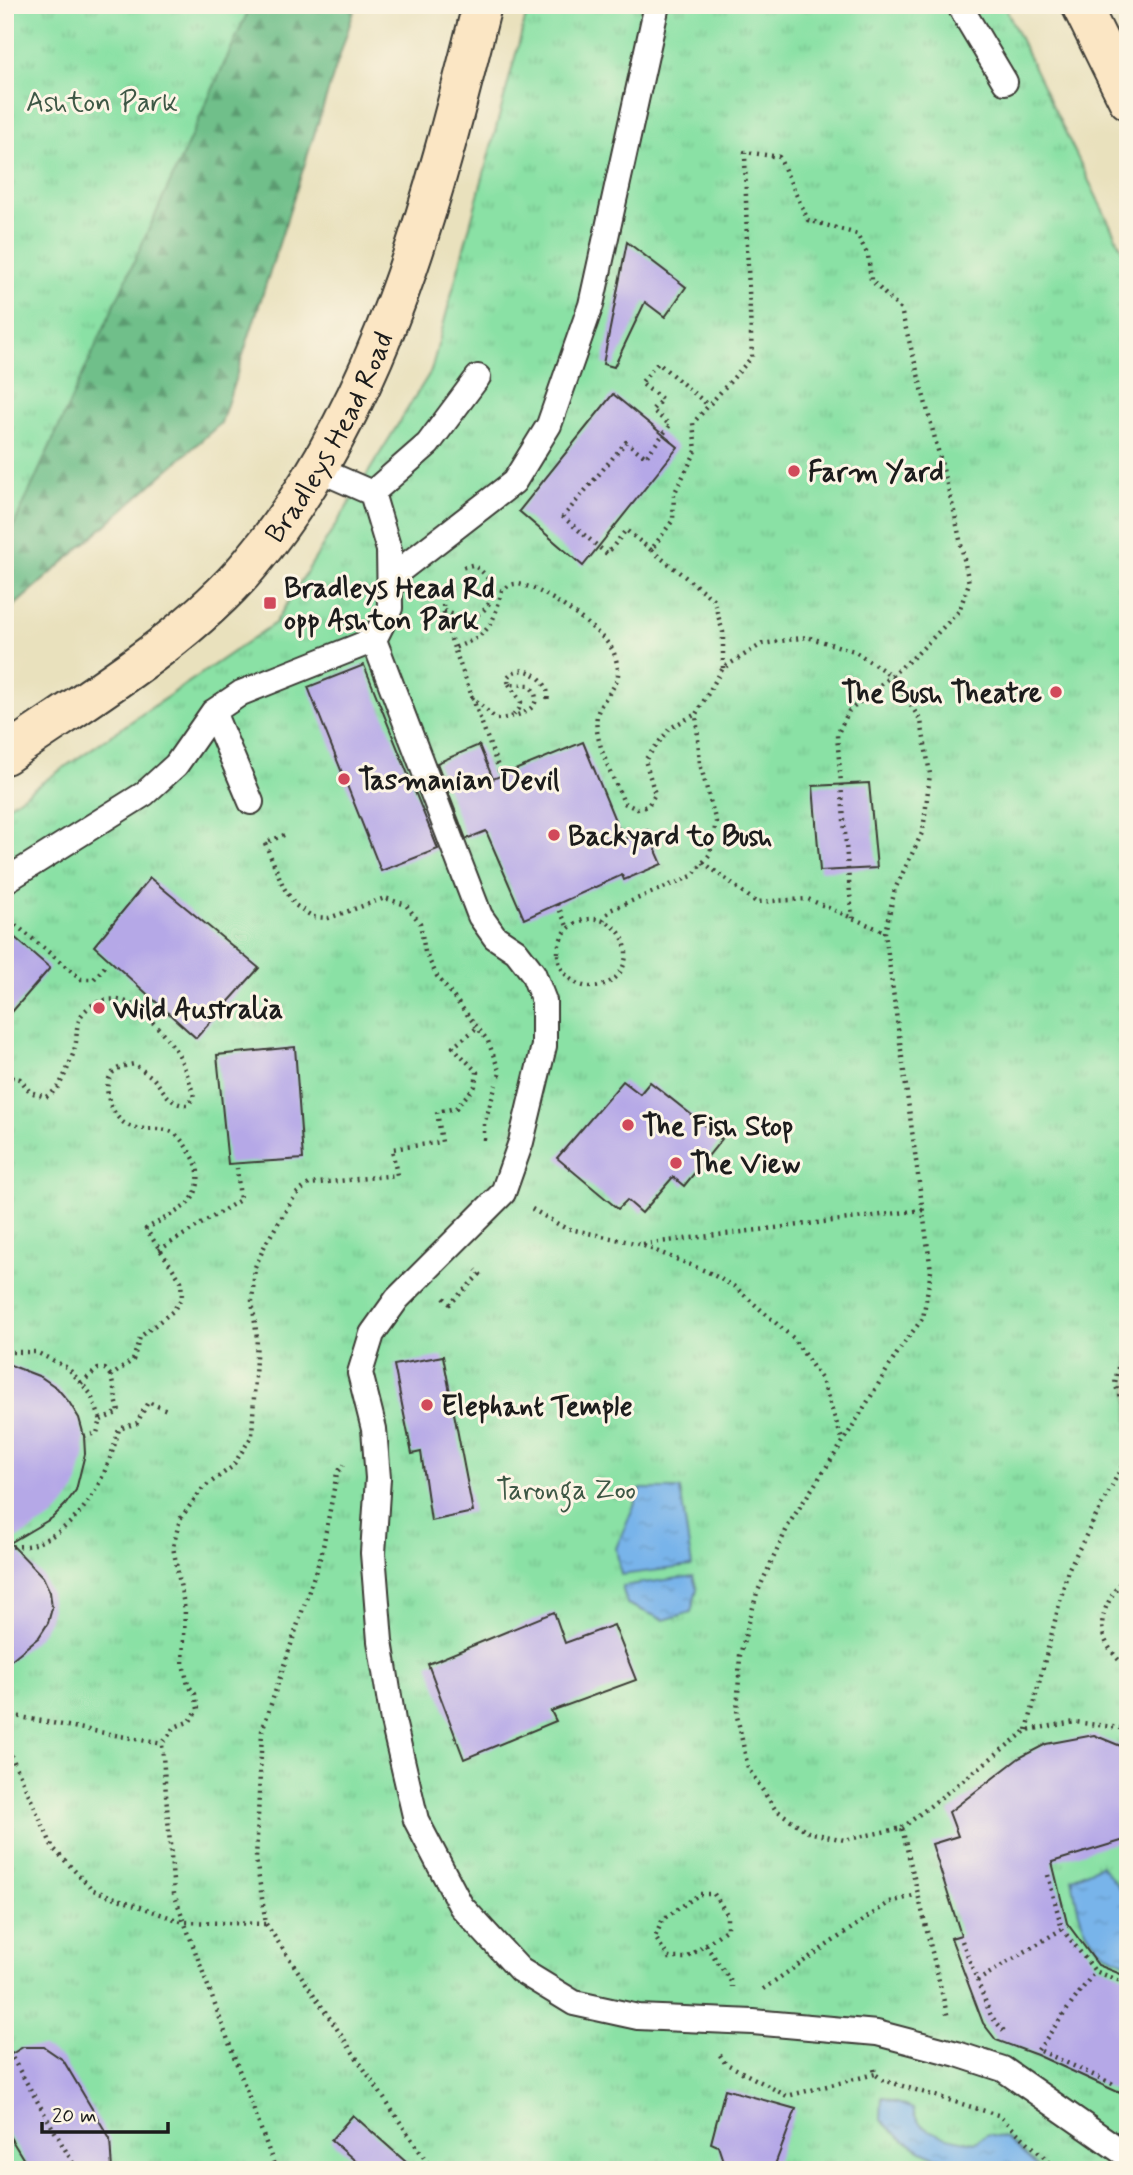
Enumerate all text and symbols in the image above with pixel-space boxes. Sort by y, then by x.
park label: Ashton Park [26,85,178,122]
street label: Bradleys Head Road [257,327,403,551]
place label: Farm Yard [808,455,944,492]
marker: Farm Yard [786,463,802,479]
place label: Bradleys Head Rd opp Ashton Park [284,571,495,640]
marker: Bradleys Head Rd opp Ashton Park [262,595,278,611]
place label: The Bush Theatre [841,676,1042,713]
marker: The Bush Theatre [1048,684,1064,700]
place label: Tasmanian Devil [358,763,560,800]
marker: Tasmanian Devil [336,771,352,787]
place label: Backyard to Bush [568,819,772,856]
marker: Backyard to Bush [546,827,562,843]
place label: Wild Australia [113,992,283,1029]
marker: Wild Australia [91,1000,107,1016]
place label: The Fish Stop [642,1109,793,1146]
marker: The Fish Stop [620,1117,636,1133]
place label: The View [690,1147,801,1184]
marker: The View [668,1155,684,1171]
place label: Elephant Temple [441,1389,633,1426]
marker: Elephant Temple [419,1397,435,1413]
park label: Taronga Zoo [496,1473,636,1513]
scale bar [42,2091,168,2135]
text: 20 m [52,2102,97,2130]

